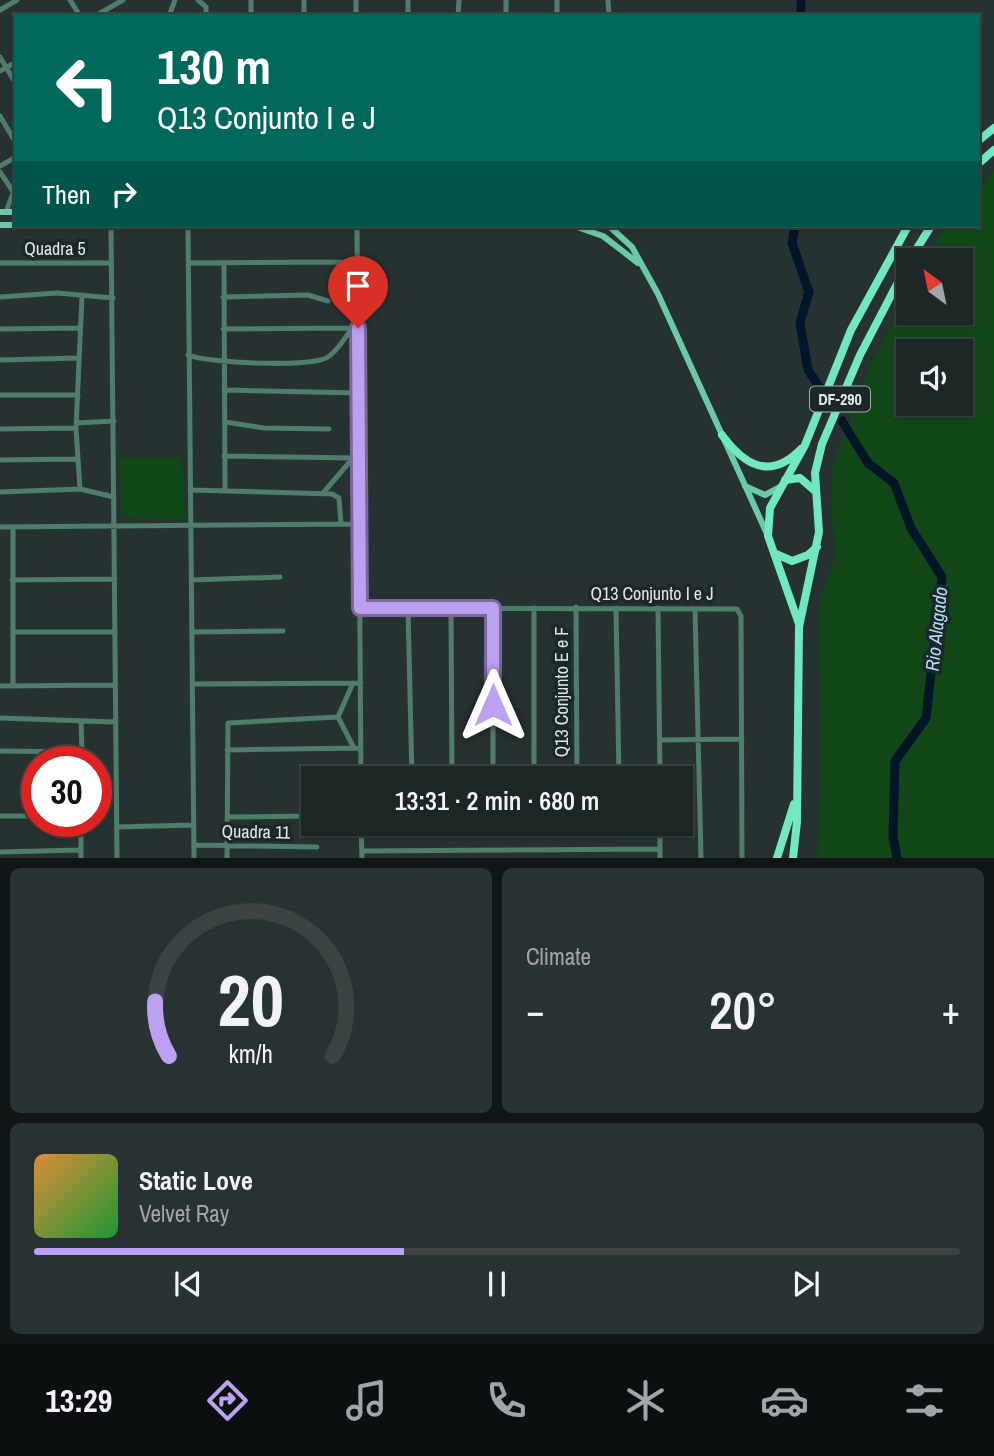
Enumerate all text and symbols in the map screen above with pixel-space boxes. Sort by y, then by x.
text: 130 m [157,33,271,99]
icon: left [42,42,133,133]
text: Q13 Conjunto I e J [157,96,376,139]
icon: right [105,175,143,213]
text: Then [42,177,91,212]
street label: Quadra 5 [24,236,86,261]
north arrow [896,248,973,326]
map controls [896,248,973,416]
pin [328,256,388,328]
icon: arrive [339,267,377,305]
button: sound [896,339,973,416]
road number: DF-290 [810,386,870,412]
street label: Q13 Conjunto I e J [590,581,714,606]
water label: Rio Alagado [919,585,953,672]
street label: Q13 Conjunto E e F [549,627,574,757]
position arrow [456,668,530,742]
speed limit sign: 30 [21,746,112,837]
text: 13:31 · 2 min · 680 m [395,783,599,818]
street label: Quadra 11 [221,818,291,845]
text: Climate [526,941,591,972]
text: 20 [218,952,284,1050]
text: 20° [709,975,777,1045]
text: − [526,985,544,1036]
text: + [942,985,960,1036]
text: km/h [229,1037,273,1071]
text: Static Love [139,1163,253,1198]
text: Velvet Ray [139,1198,229,1229]
icon: previous [169,1265,207,1303]
icon: pause [478,1265,516,1303]
icon: next [787,1265,825,1303]
icon: directions [203,1376,252,1425]
icon: music [342,1376,391,1425]
icon: phone [482,1376,531,1425]
icon: climate [621,1376,670,1425]
icon: car [760,1376,809,1425]
icon: filters [900,1376,949,1425]
text: 13:29 [45,1379,112,1422]

